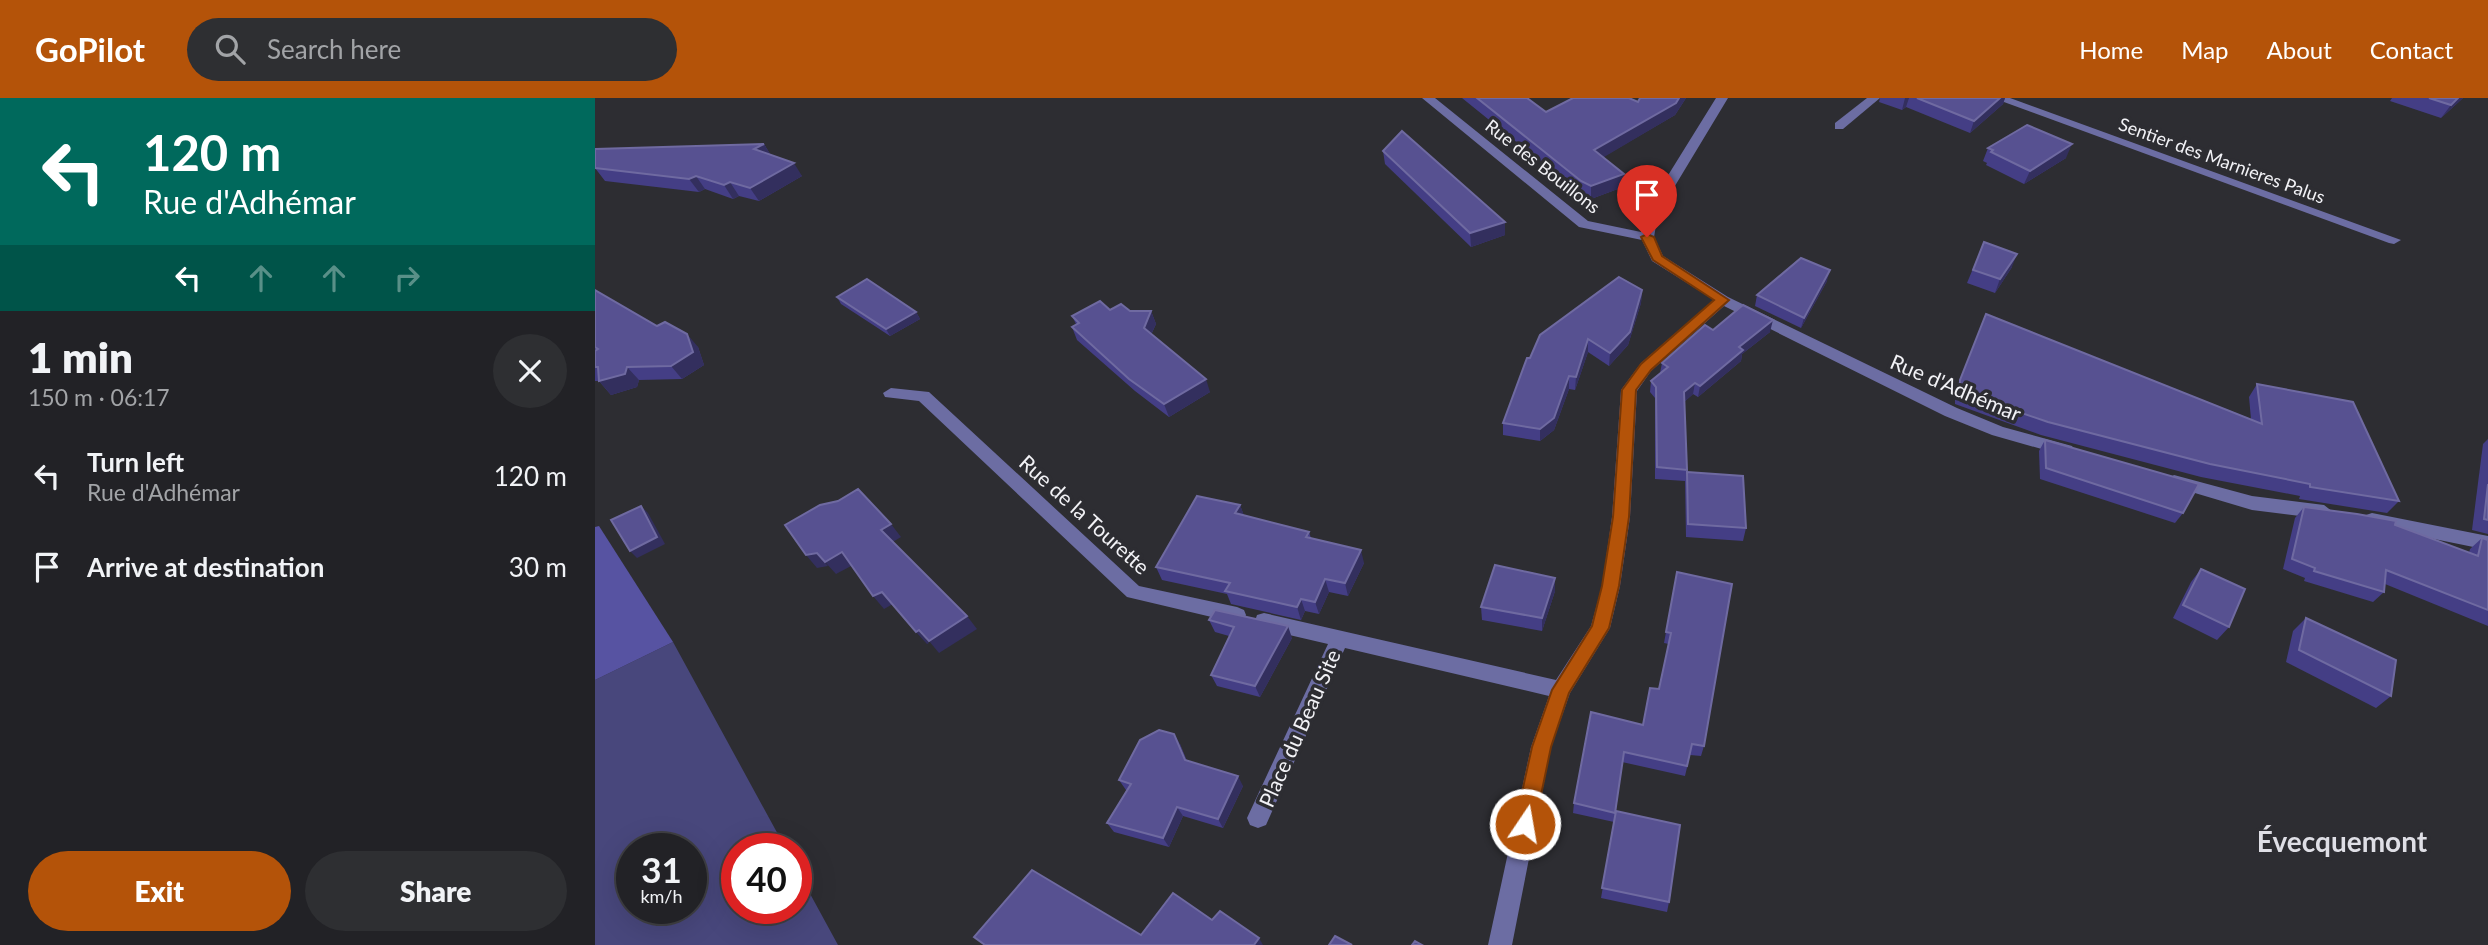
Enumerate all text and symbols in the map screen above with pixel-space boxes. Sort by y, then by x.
search box [187,18,677,81]
text: GoPilot [35,29,145,69]
icon: search [211,30,249,68]
text: Search here [267,33,401,65]
text: Home [2079,35,2143,64]
text: Map [2181,35,2229,64]
text: About [2267,35,2332,64]
text: Contact [2370,35,2453,64]
street label: Sentier des Marnieres Palus [2116,112,2328,208]
street label: Rue des Bouillons [1481,114,1605,218]
text: 120 m [143,123,281,181]
icon: left [28,126,119,217]
pin [1617,165,1677,237]
icon: arrive [1628,176,1666,214]
text: Rue d'Adhémar [143,182,356,221]
icon: left [169,259,207,297]
icon: ahead [242,259,280,297]
icon: ahead [315,259,353,297]
icon: right [388,259,426,297]
text: 1 min [28,332,133,382]
button: close [493,334,567,408]
street label: Rue d'Adhémar [1887,348,2025,426]
text: 150 m · 06:17 [28,383,170,411]
text: Turn left [87,446,184,478]
street label: Rue de la Tourette [1015,449,1155,579]
icon: left [28,457,66,495]
text: 120 m [494,460,567,492]
text: Rue d'Adhémar [87,478,240,506]
icon: arrive [28,548,66,586]
text: Arrive at destination [87,551,324,583]
text: 30 m [509,551,567,583]
street label: Place du Beau Site [1253,645,1345,811]
position arrow [1488,787,1562,861]
district label: Évecquemont [2257,824,2428,858]
speed limit sign: 40 [721,833,812,924]
text: 31 [641,848,682,890]
button: Exit [28,851,291,931]
button: Share [305,851,567,931]
text: km/h [640,885,683,907]

